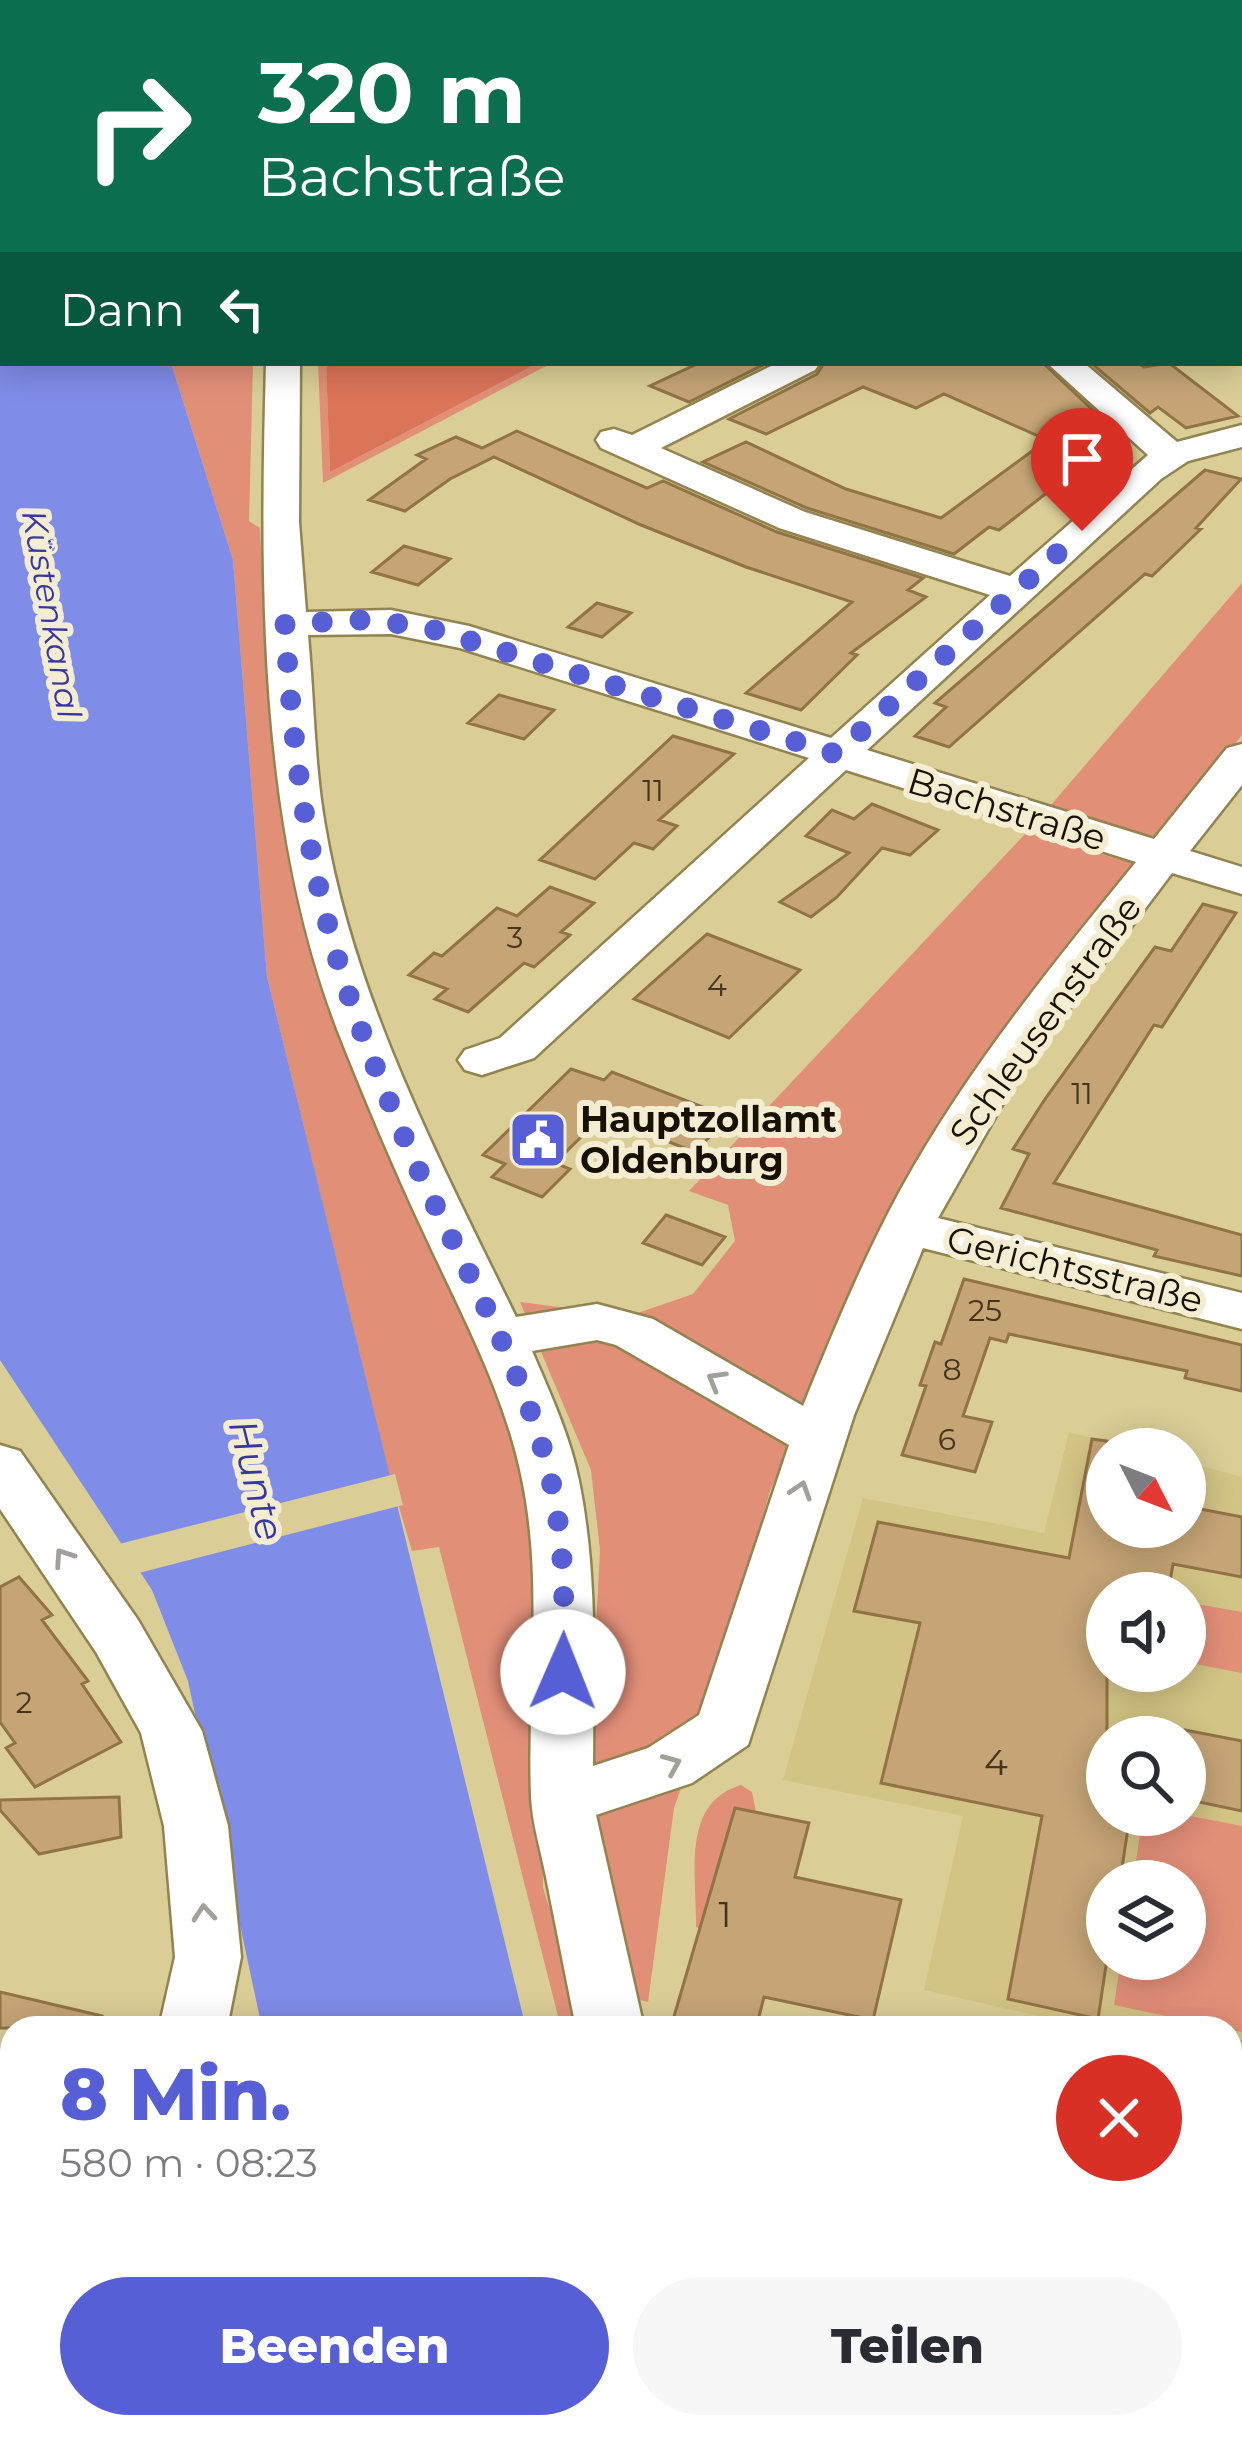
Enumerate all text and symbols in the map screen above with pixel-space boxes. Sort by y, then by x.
text: 320 m [258,42,526,144]
icon: right [60,48,216,204]
text: Bachstraße [258,144,565,210]
icon: left [209,276,275,342]
text: Dann [60,282,185,337]
pin [1031,408,1133,531]
icon: arrive [1049,426,1115,492]
water label: Küstenkanal [14,507,90,721]
street label: Bachstraße [903,758,1111,860]
house number: 11 [642,772,664,809]
street label: Schleusenstraße [940,887,1150,1153]
house number: 3 [507,919,523,956]
house number: 4 [707,967,727,1004]
house number: 11 [1071,1075,1093,1112]
place label: Hauptzollamt Oldenburg [580,1097,837,1182]
public building icon: Hauptzollamt Oldenburg [507,1109,569,1171]
street label: Gerichtsstraße [943,1216,1207,1322]
house number: 25 [968,1292,1002,1329]
house number: 8 [942,1351,962,1388]
one-way arrow [707,1372,729,1395]
water label: Hunte [219,1415,295,1545]
house number: 6 [938,1421,956,1458]
north arrow [1086,1428,1206,1548]
map controls [1086,1428,1206,1980]
one-way arrow [787,1480,812,1501]
one-way arrow [55,1549,77,1571]
button: sound [1086,1572,1206,1692]
position arrow [500,1609,626,1735]
house number: 2 [15,1684,33,1721]
button: search [1086,1716,1206,1836]
house number: 4 [984,1740,1008,1784]
one-way arrow [661,1754,682,1778]
button: layers [1086,1860,1206,1980]
house number: 1 [719,1892,732,1936]
one-way arrow [192,1903,217,1922]
text: 8 Min. [60,2050,291,2138]
button: close [1056,2055,1182,2181]
text: 580 m · 08:23 [60,2139,318,2187]
button: Beenden [60,2277,609,2415]
button: Teilen [633,2277,1182,2415]

